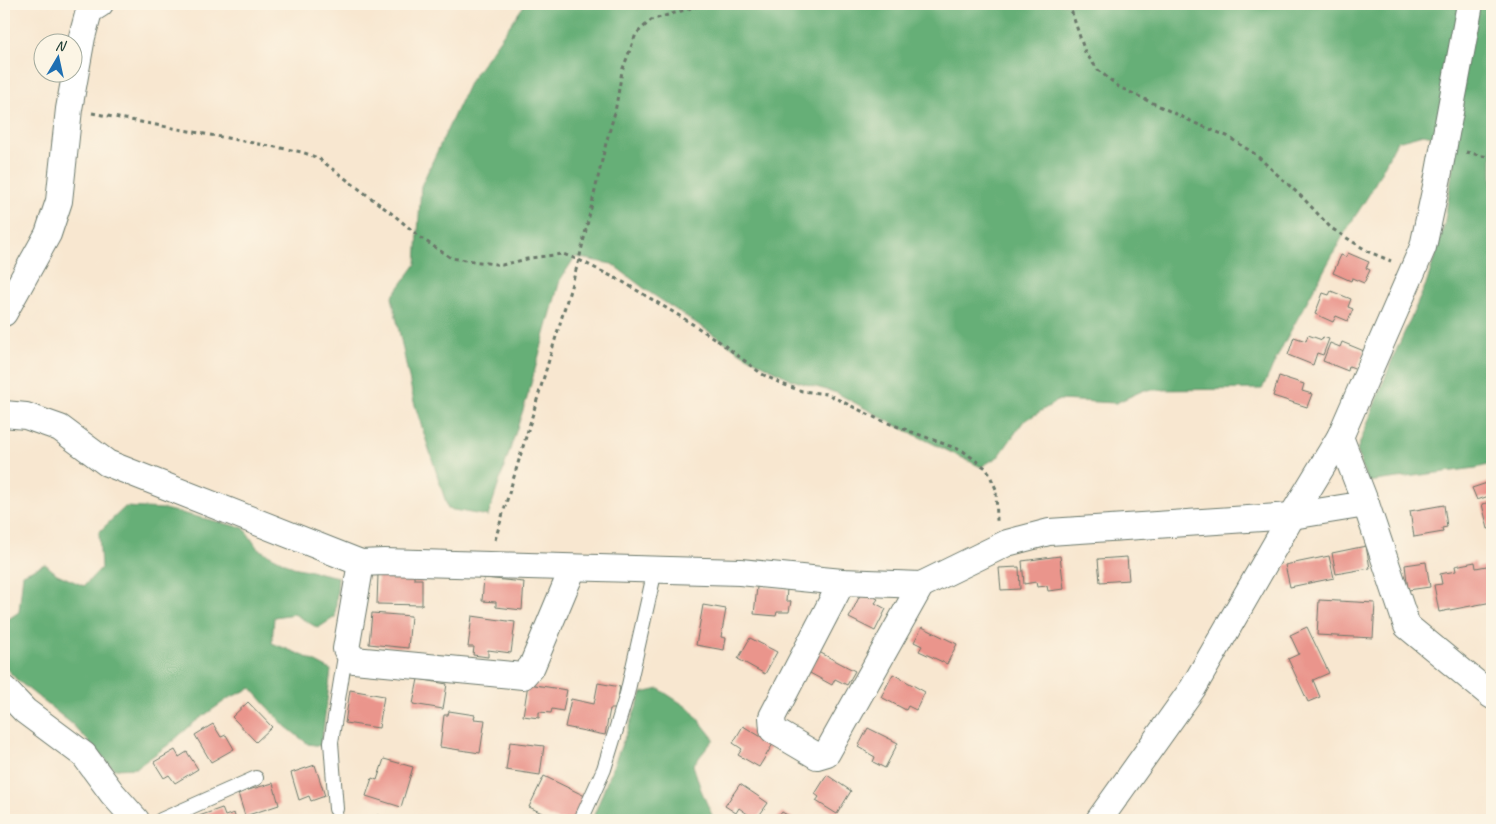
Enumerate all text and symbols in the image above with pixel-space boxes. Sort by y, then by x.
north arrow [32,32,82,82]
text: N [54,37,68,55]

